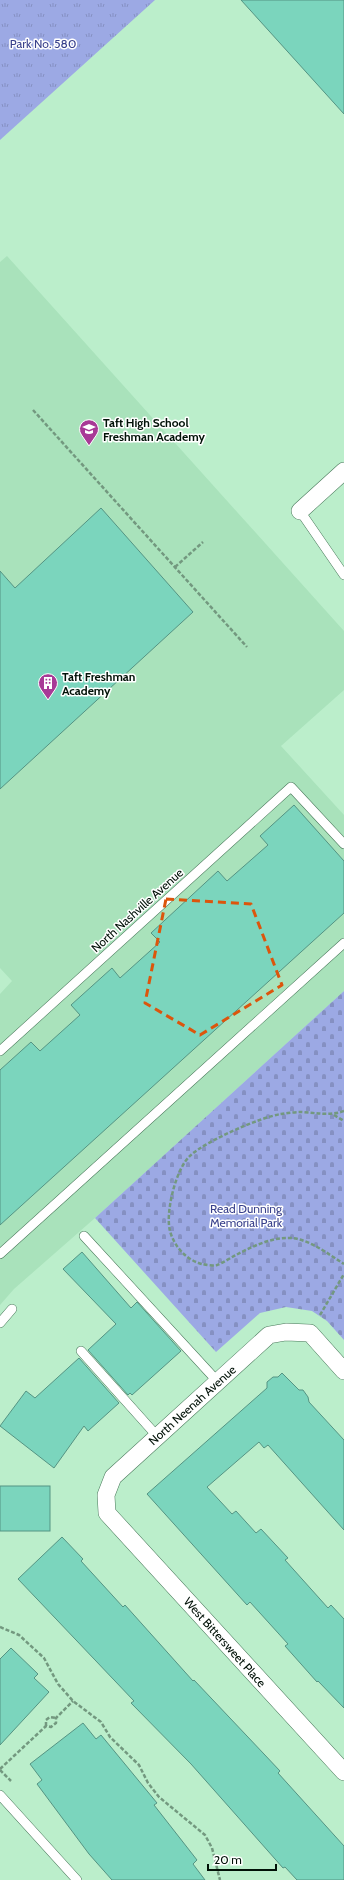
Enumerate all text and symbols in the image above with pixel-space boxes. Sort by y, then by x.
park label: Park No. 580 [10,36,76,51]
place label: Taft High School Freshman Academy [103,415,205,444]
school or university icon: Taft High School Freshman Academy [78,418,100,446]
place label: Taft Freshman Academy [62,669,135,698]
building icon: Taft Freshman Academy [37,672,59,700]
street label: North Nashville Avenue [88,865,186,955]
park label: Read Dunning Memorial Park [210,1201,283,1230]
street label: North Neenah Avenue [145,1362,239,1448]
street label: West Bittersweet Place [181,1594,269,1690]
scale bar [208,1846,276,1872]
text: 20 m [214,1852,242,1867]

